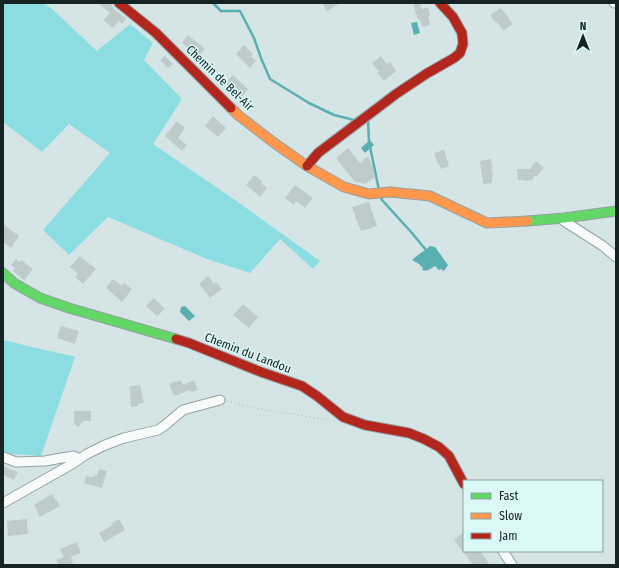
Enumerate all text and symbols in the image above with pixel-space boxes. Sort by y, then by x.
north arrow [563,16,603,56]
text: N [580,20,586,33]
street label: Chemin de Bel-Air [183,42,257,114]
street label: Chemin du Landou [203,330,293,376]
legend [463,480,603,552]
text: Fast [499,489,518,503]
text: Slow [499,509,522,523]
text: Jam [499,529,517,543]

